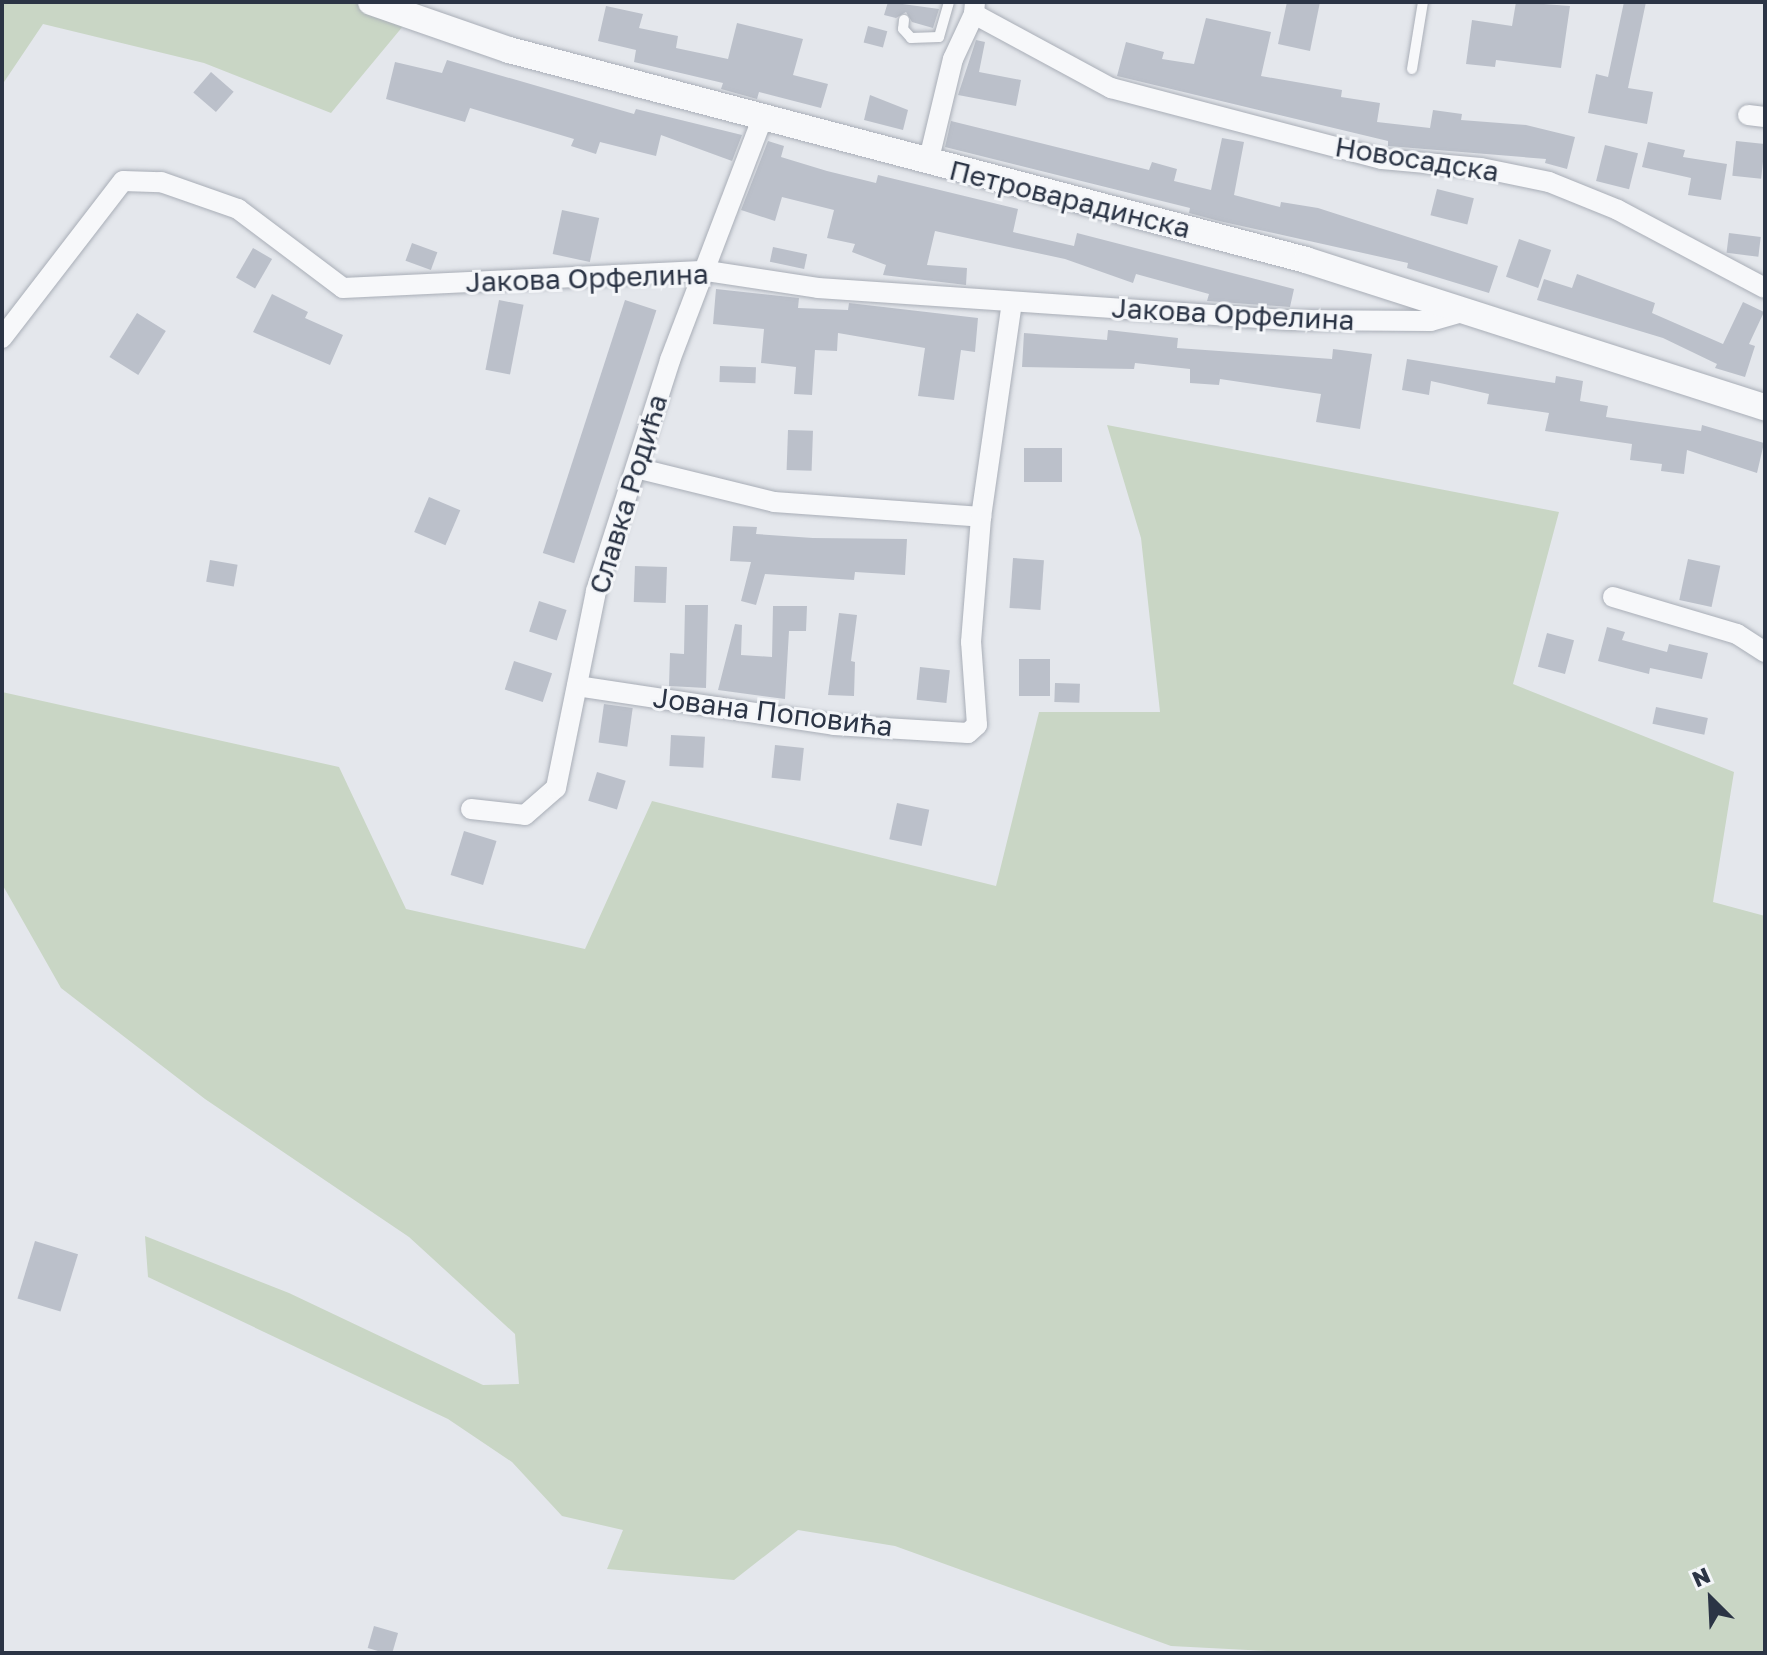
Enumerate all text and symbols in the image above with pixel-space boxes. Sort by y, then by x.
street label: Новосадска [1333,129,1501,189]
street label: Петроварадинска [946,153,1194,245]
street label: Јакова Орфелина [465,257,709,299]
street label: Јакова Орфелина [1111,291,1355,337]
street label: Славка Родића [582,390,674,598]
street label: Јована Поповића [651,681,895,743]
north arrow [1671,1559,1751,1639]
text: N [1688,1561,1714,1592]

